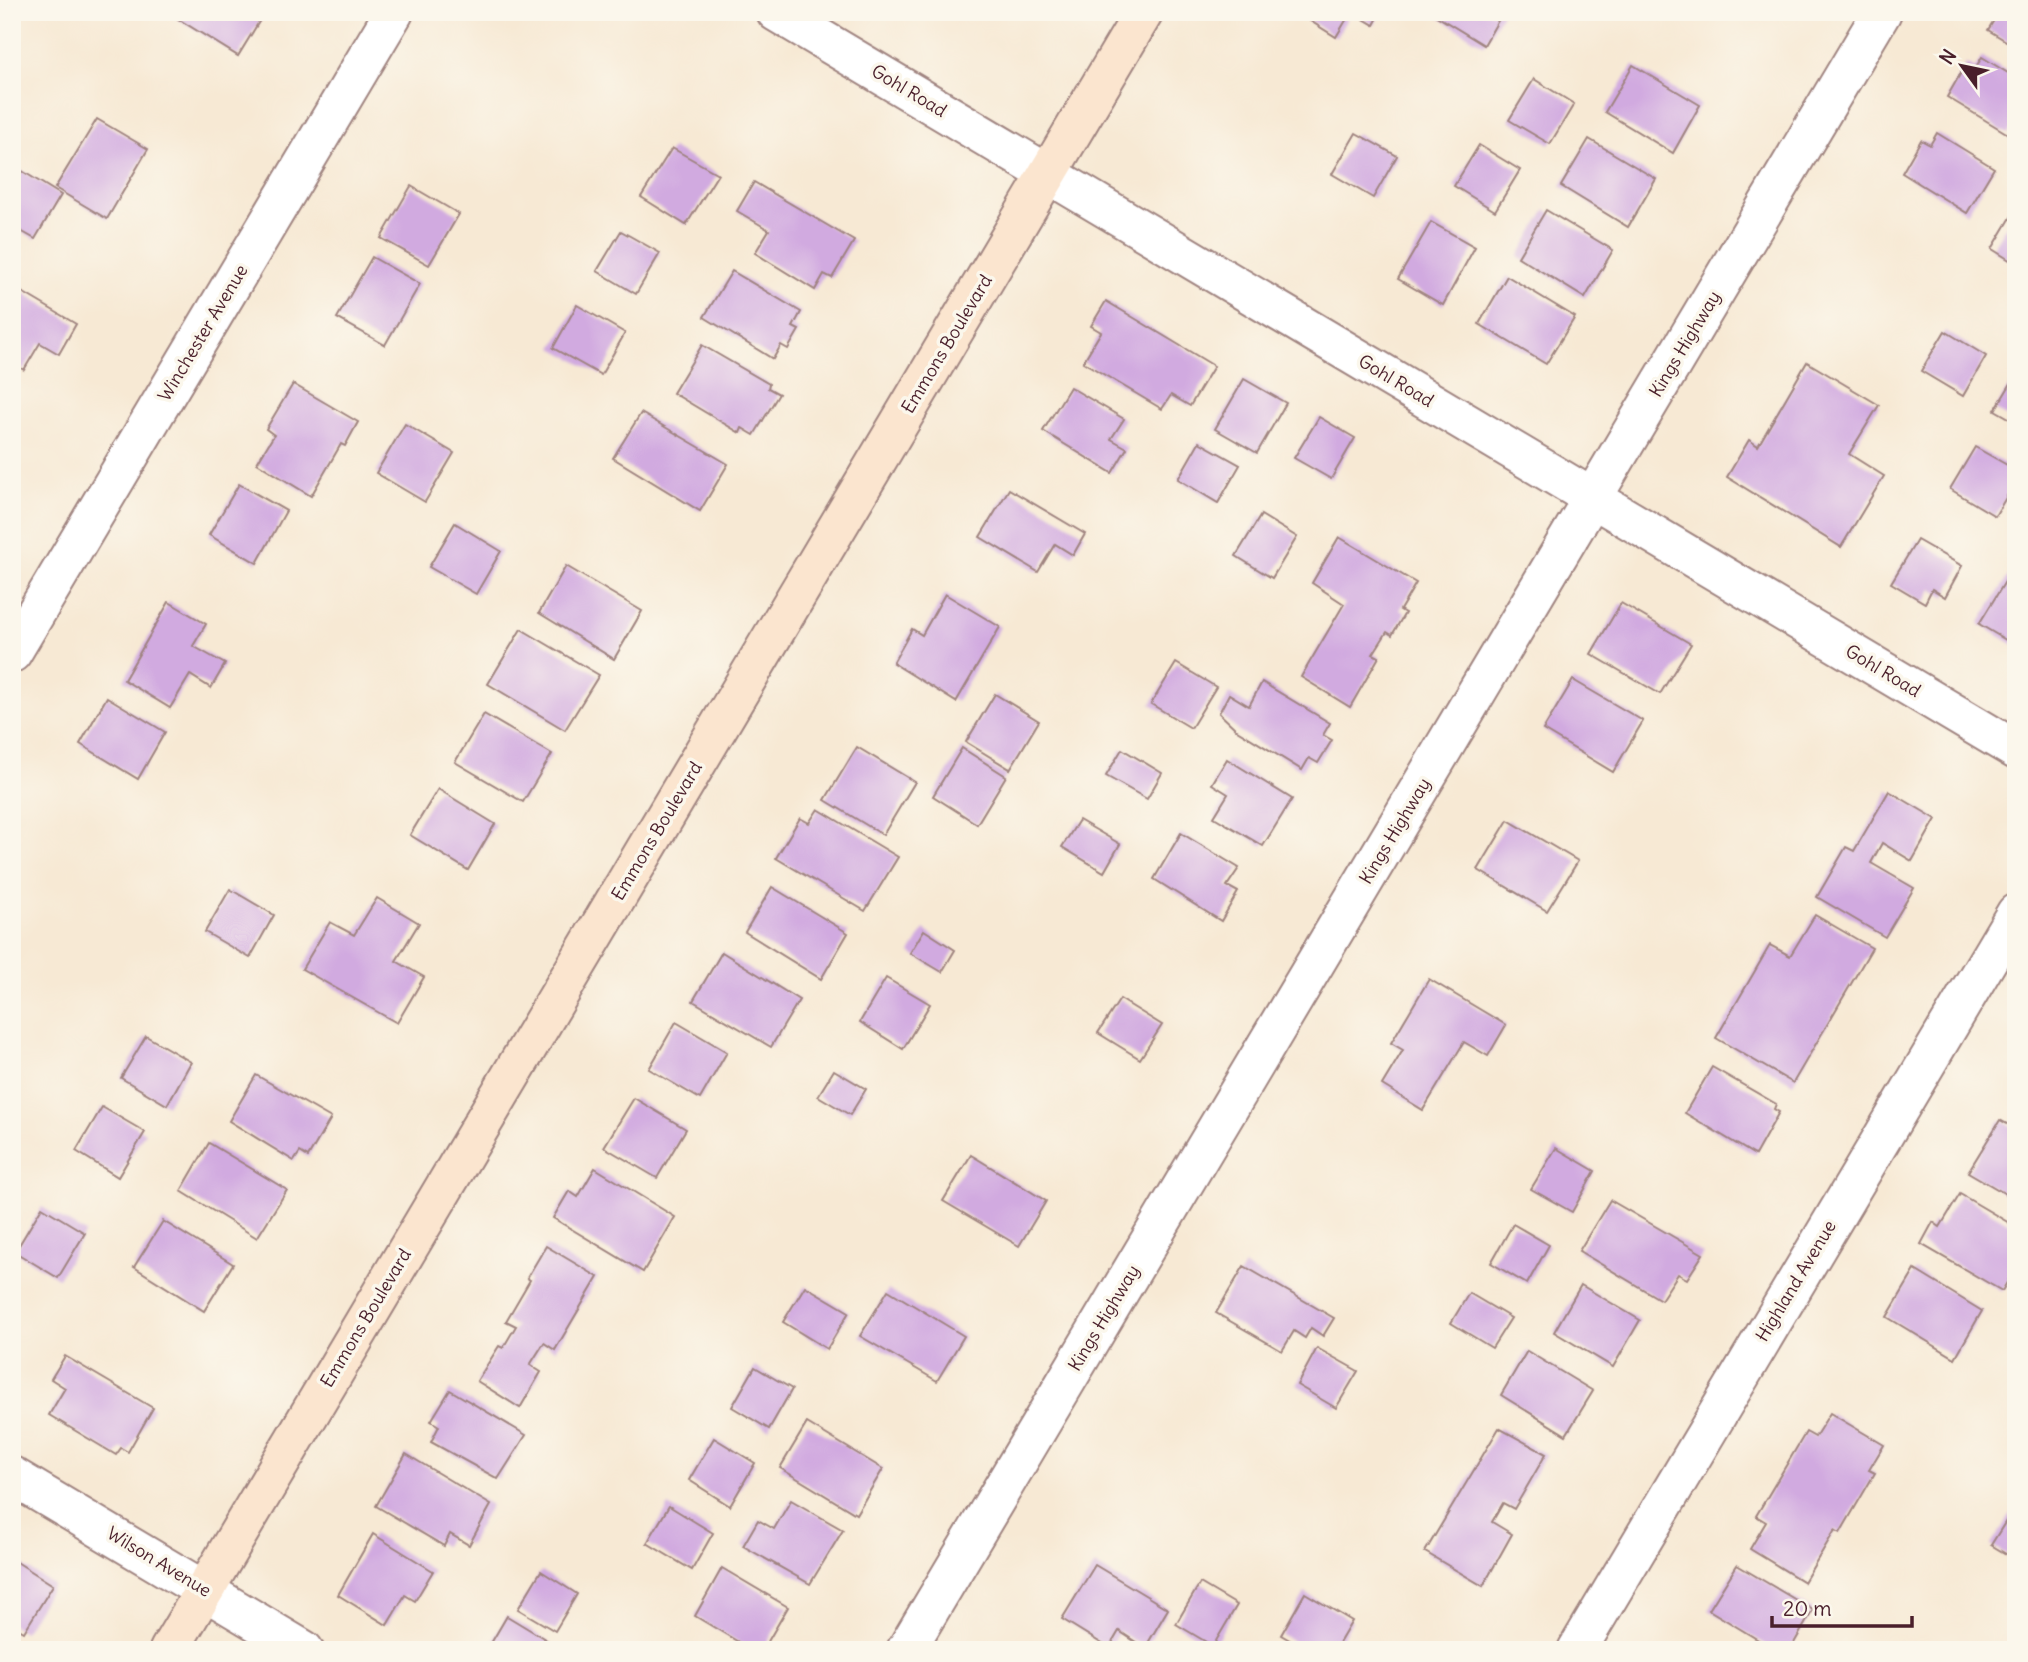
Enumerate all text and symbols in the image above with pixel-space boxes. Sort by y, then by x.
north arrow [1926,32,1996,102]
text: N [1934,45,1961,69]
street label: Gohl Road [867,59,952,122]
street label: Winchester Avenue [153,260,253,405]
street label: Emmons Boulevard [896,270,997,417]
street label: Kings Highway [1644,286,1725,401]
street label: Gohl Road [1354,349,1439,412]
street label: Gohl Road [1841,639,1926,702]
street label: Emmons Boulevard [606,757,707,904]
street label: Kings Highway [1354,773,1435,888]
street label: Highland Avenue [1750,1216,1841,1346]
street label: Emmons Boulevard [315,1244,416,1391]
street label: Kings Highway [1063,1260,1144,1375]
street label: Wilson Avenue [103,1521,216,1602]
scale bar [1772,1585,1912,1629]
text: 20 m [1783,1595,1832,1622]

